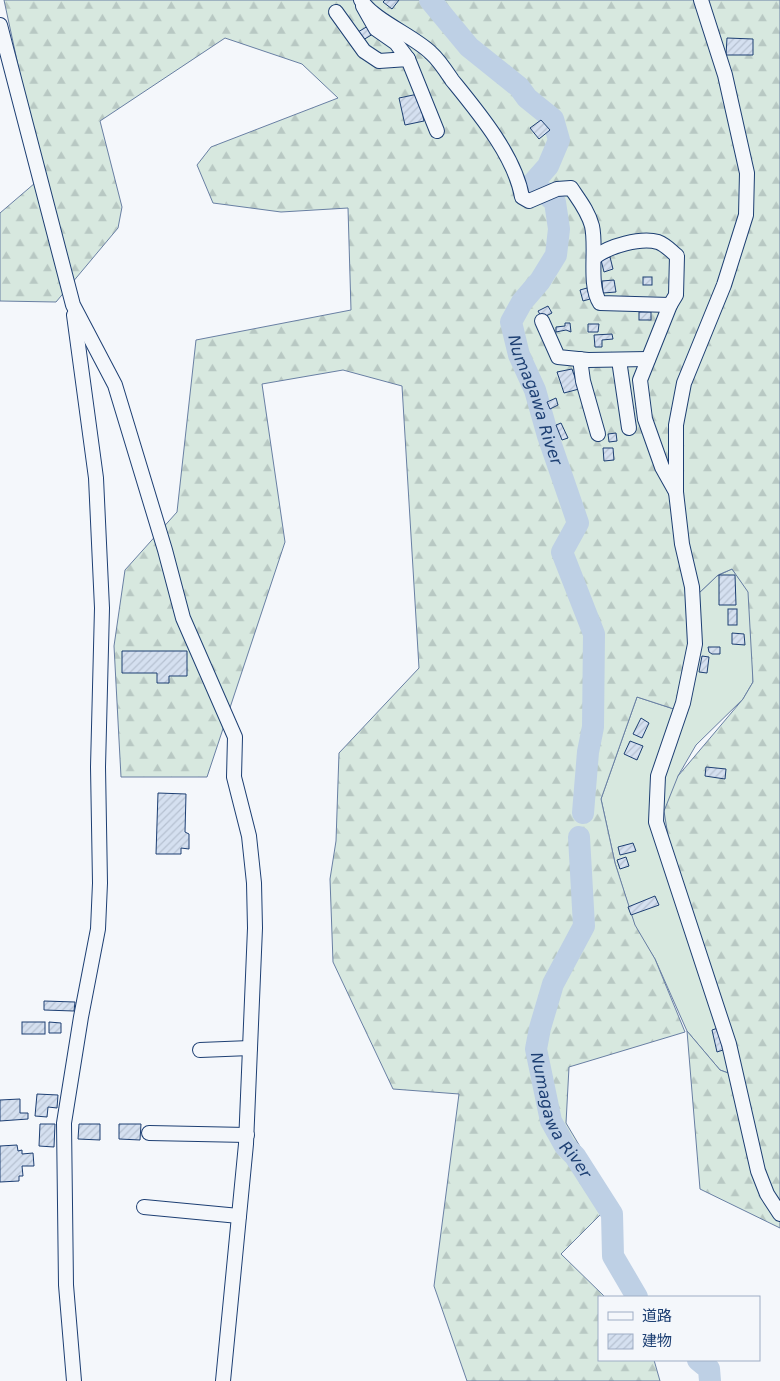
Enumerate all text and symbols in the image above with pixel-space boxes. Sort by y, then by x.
water label: Numagawa River [504,333,567,469]
water label: Numagawa River [527,1050,596,1183]
legend [598,1296,760,1361]
text: 道路 [642,1307,672,1325]
text: 建物 [642,1332,672,1350]

